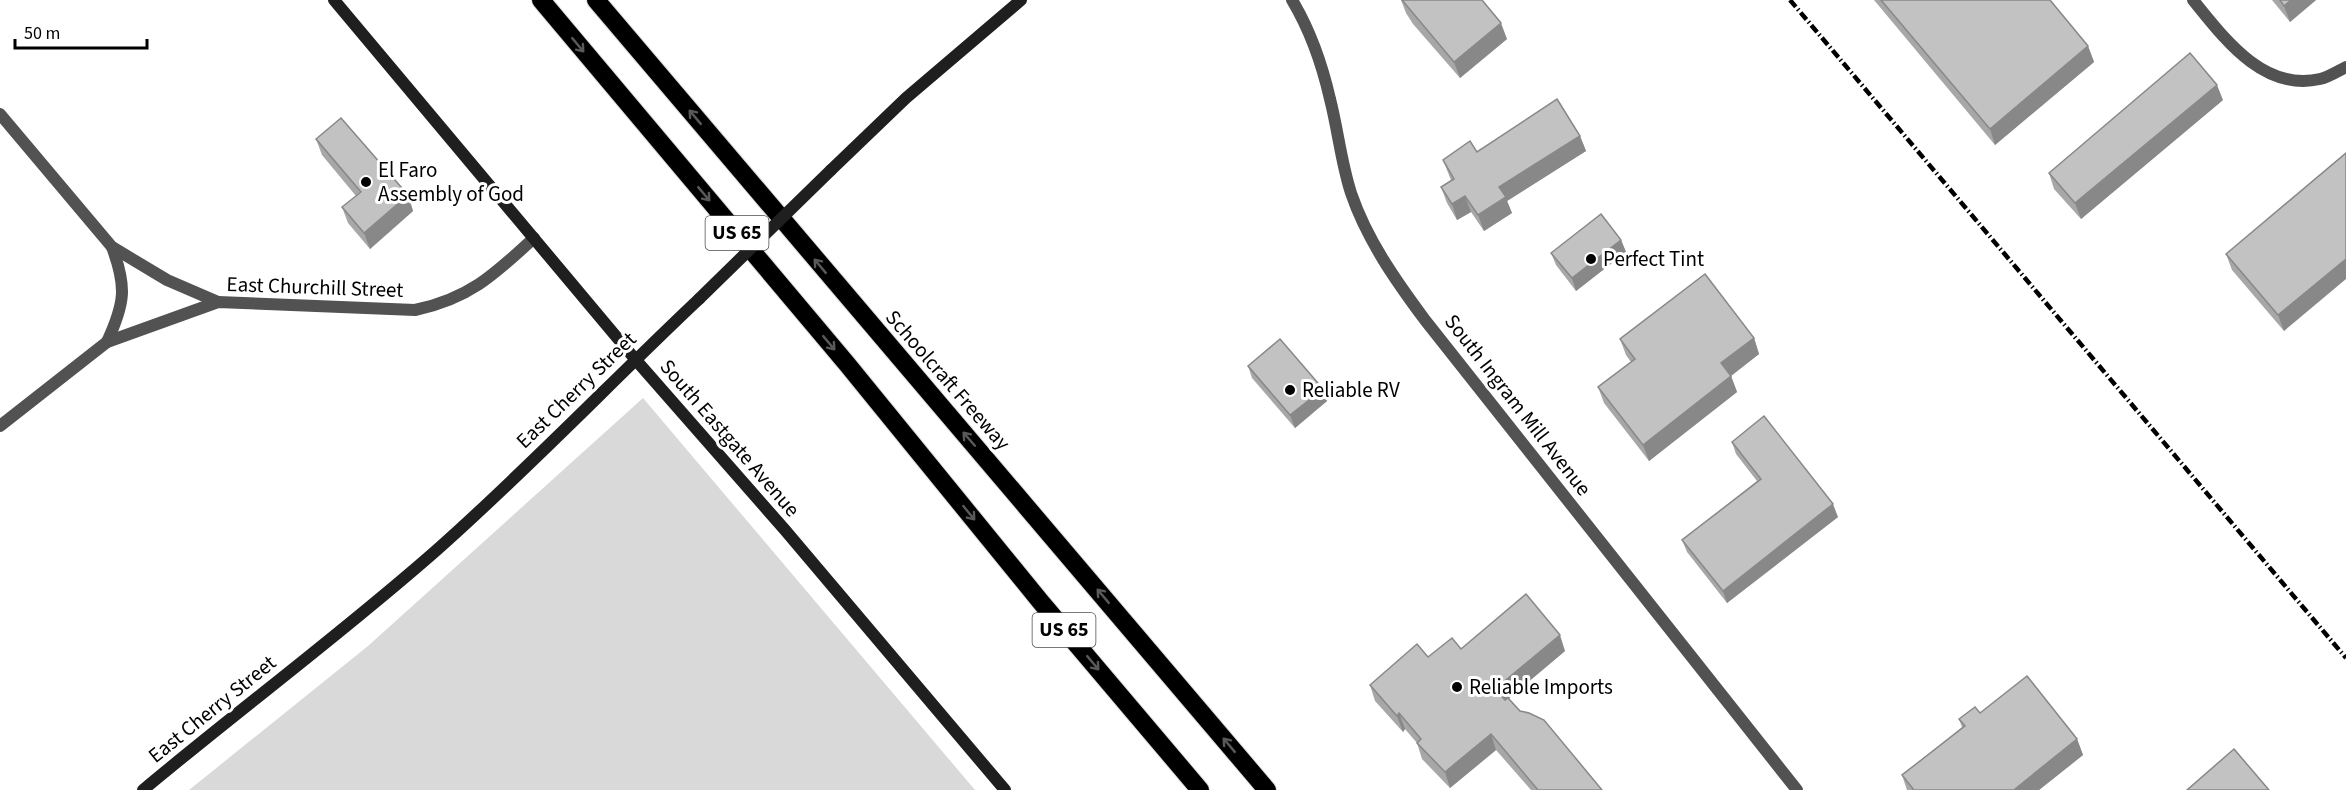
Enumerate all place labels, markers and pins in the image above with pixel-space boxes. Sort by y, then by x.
place label: El Faro Assembly of God [378,155,524,209]
marker: El Faro Assembly of God [359,175,373,189]
place label: Perfect Tint [1603,244,1704,274]
marker: Perfect Tint [1584,252,1598,266]
place label: Reliable RV [1302,375,1400,405]
marker: Reliable RV [1283,383,1297,397]
place label: Reliable Imports [1469,672,1613,702]
marker: Reliable Imports [1450,680,1464,694]

